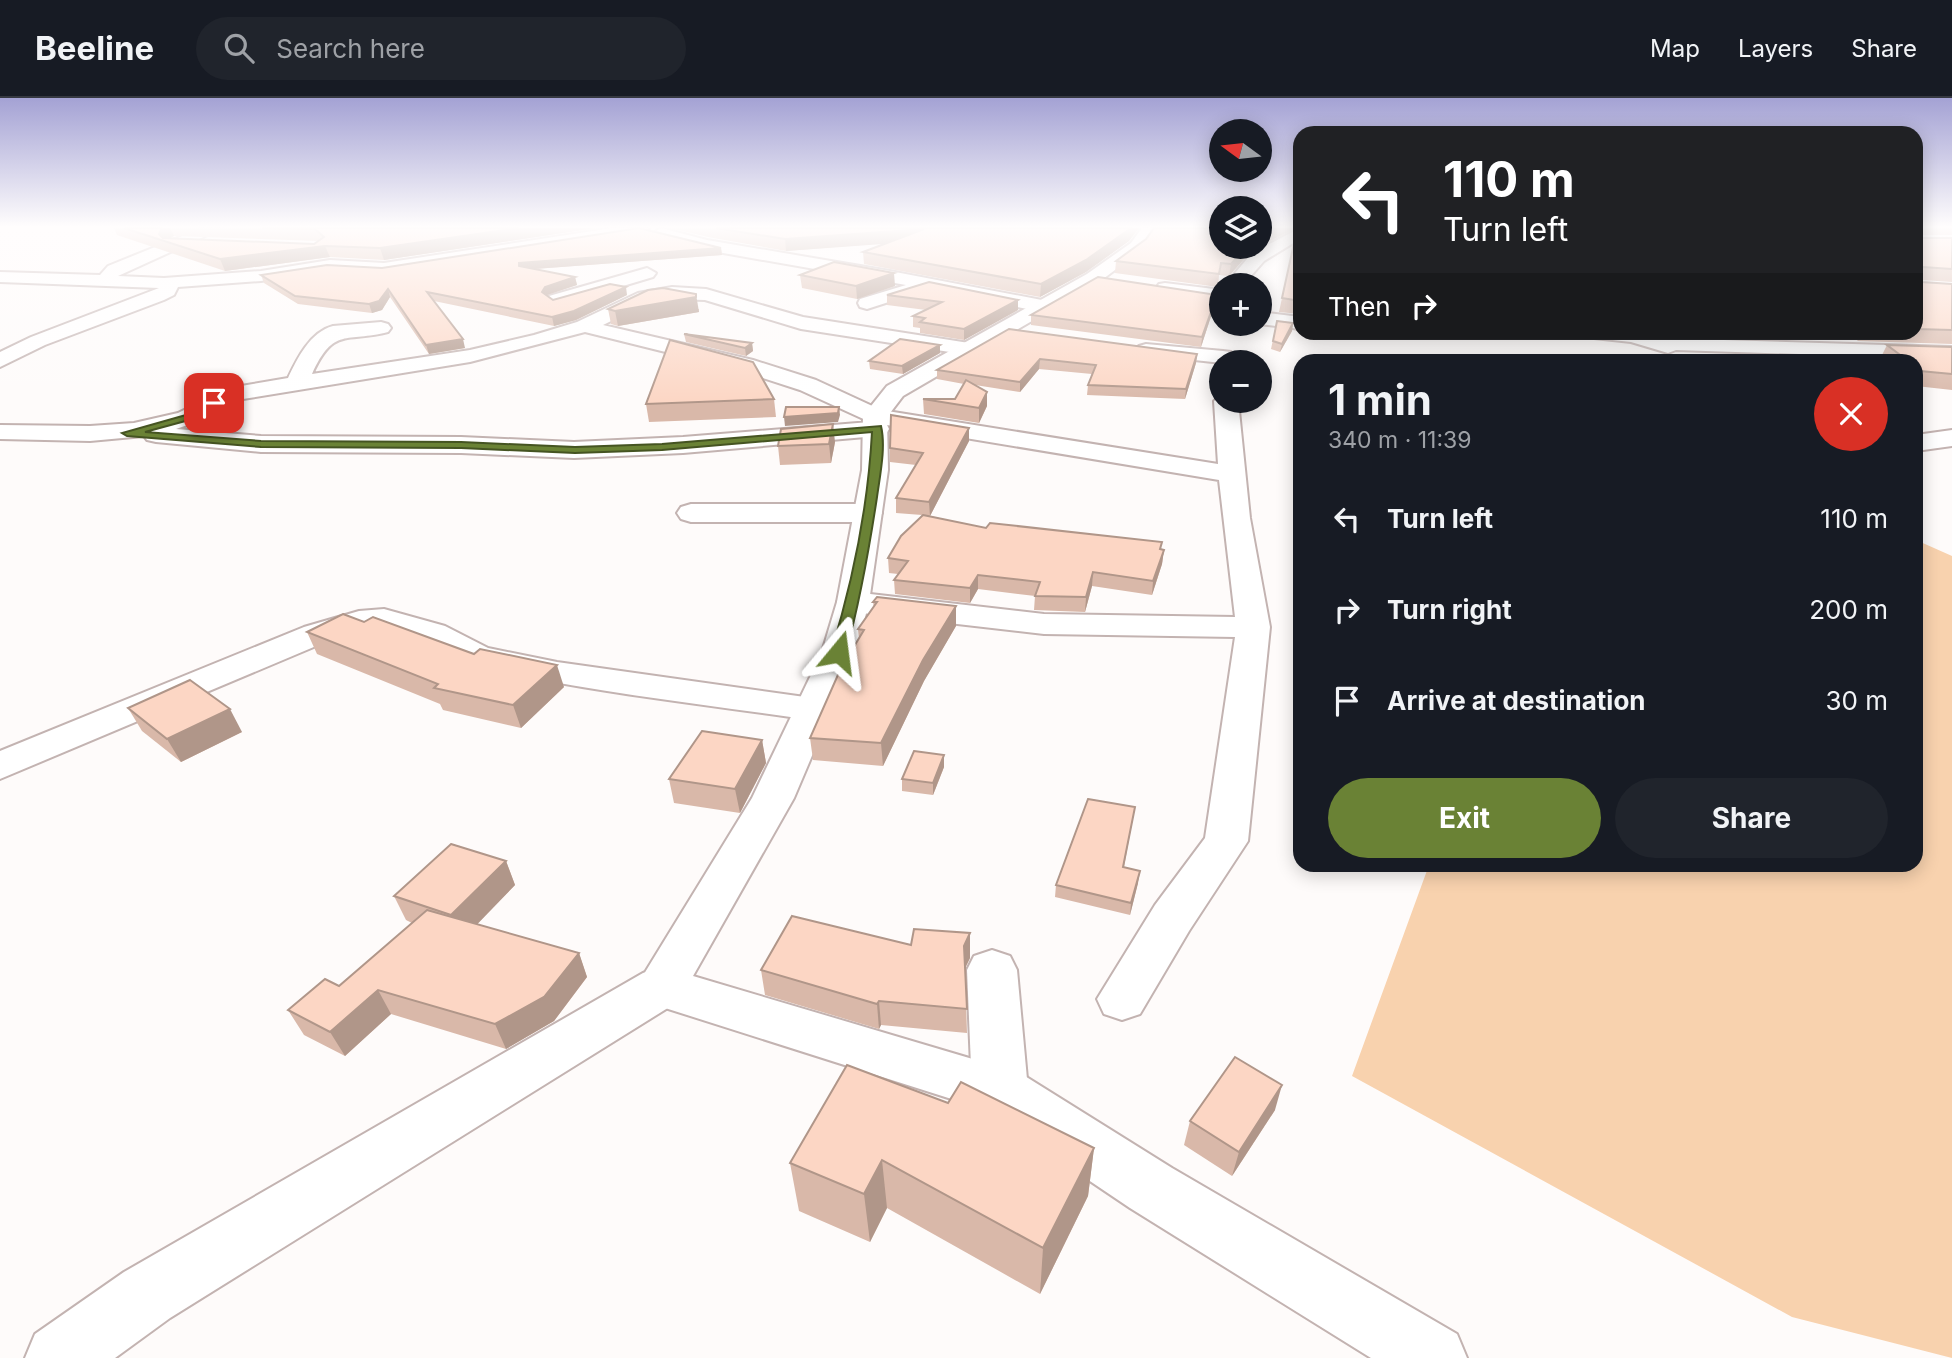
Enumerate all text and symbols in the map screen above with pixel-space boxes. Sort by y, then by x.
search box [196,17,686,80]
text: Beeline [35,28,154,68]
icon: search [220,29,258,67]
text: Search here [276,33,425,64]
text: Map [1650,34,1700,63]
text: Layers [1738,34,1813,63]
text: Share [1851,34,1917,63]
north arrow [1209,119,1272,182]
map controls [1209,119,1272,413]
text: 110 m [1443,150,1575,209]
icon: left [1328,154,1419,245]
button: layers [1209,196,1272,259]
text: Turn left [1443,210,1568,249]
button: + [1209,273,1272,336]
icon: right [1405,287,1443,325]
text: Then [1328,291,1391,322]
button: − [1209,350,1272,413]
pin [184,373,244,433]
text: 1 min [1328,374,1432,425]
button: close [1814,377,1888,451]
icon: arrive [195,384,233,422]
text: 340 m · 11:39 [1328,426,1472,454]
icon: left [1328,500,1366,538]
text: Turn left [1387,503,1493,534]
text: 110 m [1820,503,1888,534]
icon: right [1328,591,1366,629]
text: Turn right [1387,594,1512,625]
text: 200 m [1809,594,1888,625]
position arrow [802,615,876,689]
icon: arrive [1328,682,1366,720]
text: Arrive at destination [1387,685,1646,716]
text: 30 m [1825,685,1888,716]
button: Exit [1328,778,1601,858]
button: Share [1615,778,1888,858]

